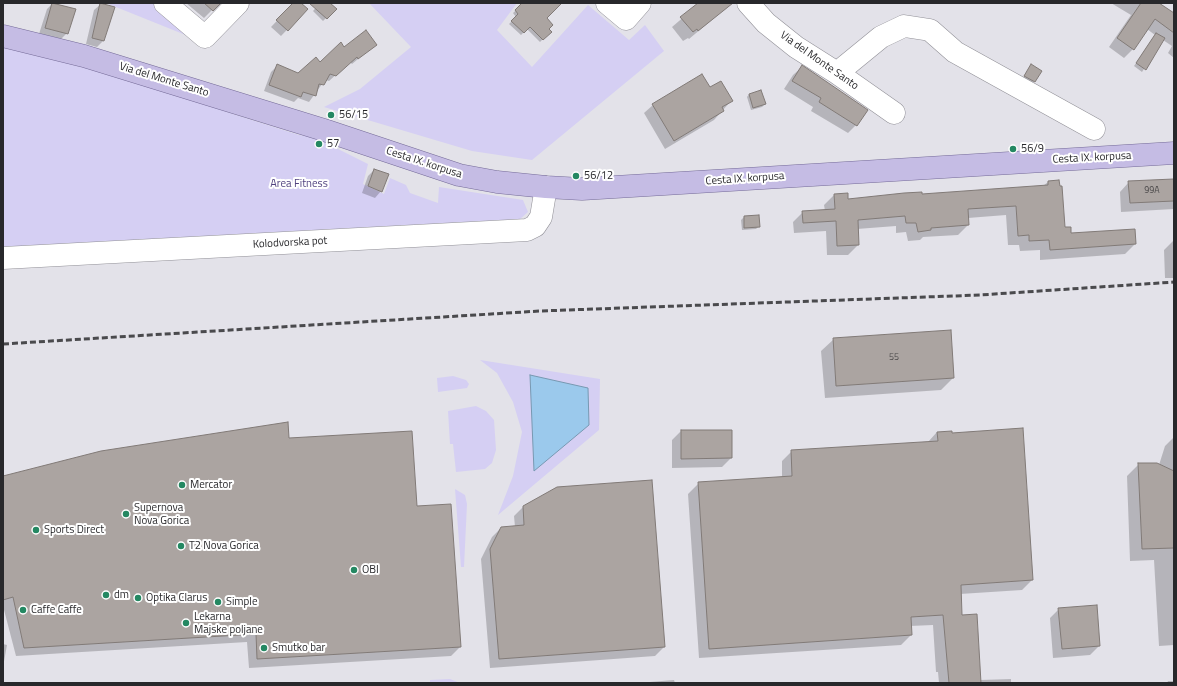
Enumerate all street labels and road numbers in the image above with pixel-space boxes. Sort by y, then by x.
street label: Via del Monte Santo [777,29,861,93]
street label: Via del Monte Santo [118,60,210,100]
street label: Cesta IX. korpusa [384,145,464,181]
street label: Cesta IX. korpusa [1052,149,1132,167]
street label: Cesta IX. korpusa [705,170,785,188]
street label: Kolodvorska pot [252,234,328,252]

